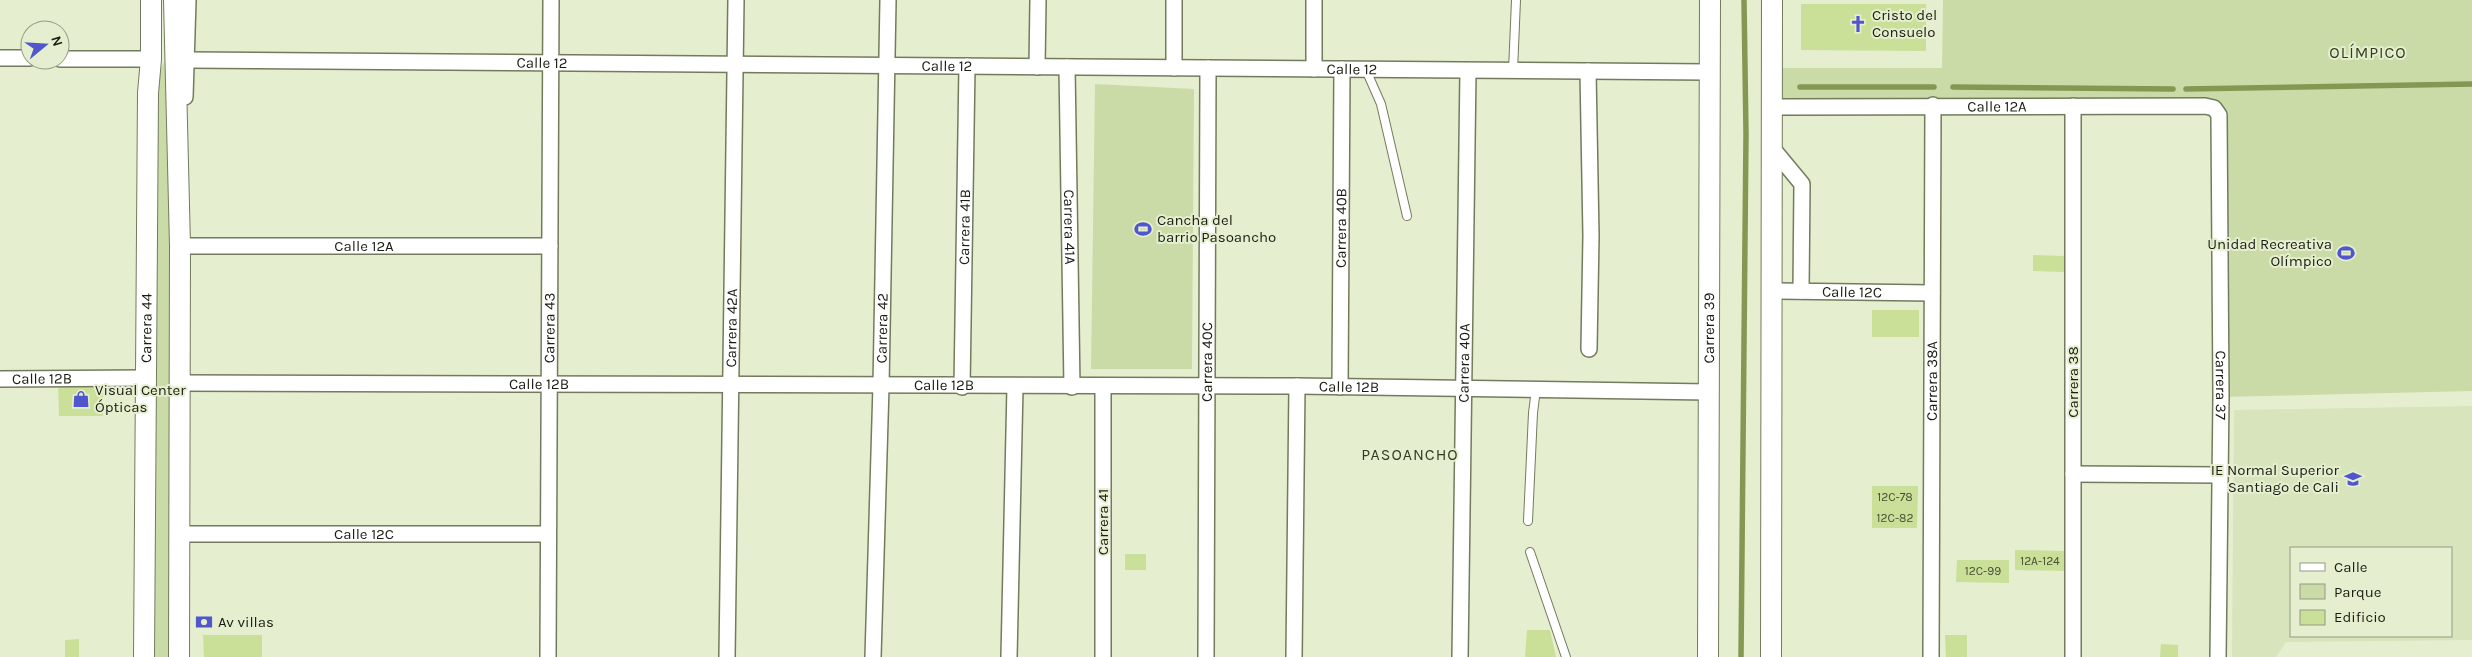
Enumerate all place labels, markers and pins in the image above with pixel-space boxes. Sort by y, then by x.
place label: Cristo del Consuelo [1872,6,1937,41]
church icon: Cristo del Consuelo [1848,14,1868,34]
place label: Cancha del barrio Pasoancho [1157,211,1276,246]
sports icon: Cancha del barrio Pasoancho [1133,219,1153,239]
place label: Unidad Recreativa Olímpico [2207,235,2332,270]
sports icon: Unidad Recreativa Olímpico [2336,243,2356,263]
place label: Visual Center Ópticas [95,381,186,416]
shop icon: Visual Center Ópticas [71,389,91,409]
place label: IE Normal Superior Santiago de Cali [2211,461,2340,496]
school or university icon: IE Normal Superior Santiago de Cali [2343,469,2363,489]
bank icon: Av villas [194,612,214,632]
place label: Av villas [218,613,274,631]

